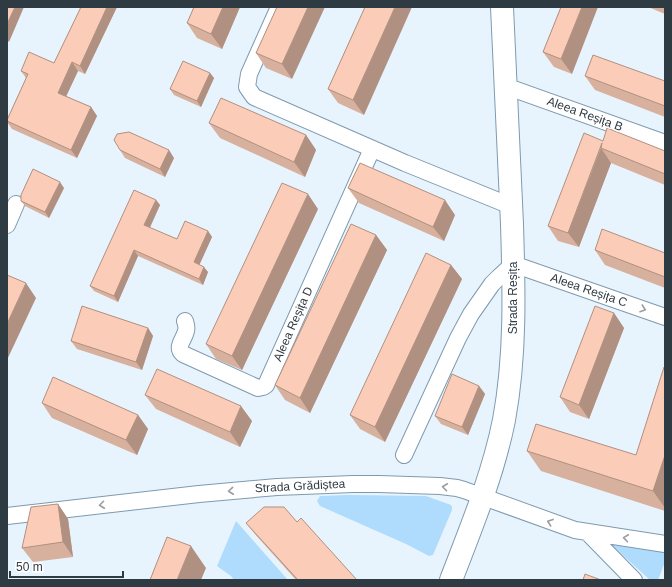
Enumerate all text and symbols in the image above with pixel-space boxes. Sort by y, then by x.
street label: Aleea Reșița B [545,94,625,134]
street label: Strada Reșița [506,261,520,334]
street label: Aleea Reșița C [549,270,629,310]
street label: Aleea Reșița D [270,284,316,363]
one-way arrow [639,304,646,313]
street label: Strada Grădiștea [254,477,346,495]
one-way arrow [442,483,448,492]
one-way arrow [228,486,234,495]
one-way arrow [99,500,105,509]
one-way arrow [547,518,554,526]
one-way arrow [623,534,629,543]
scale bar [10,553,123,579]
text: 50 m [16,560,43,574]

